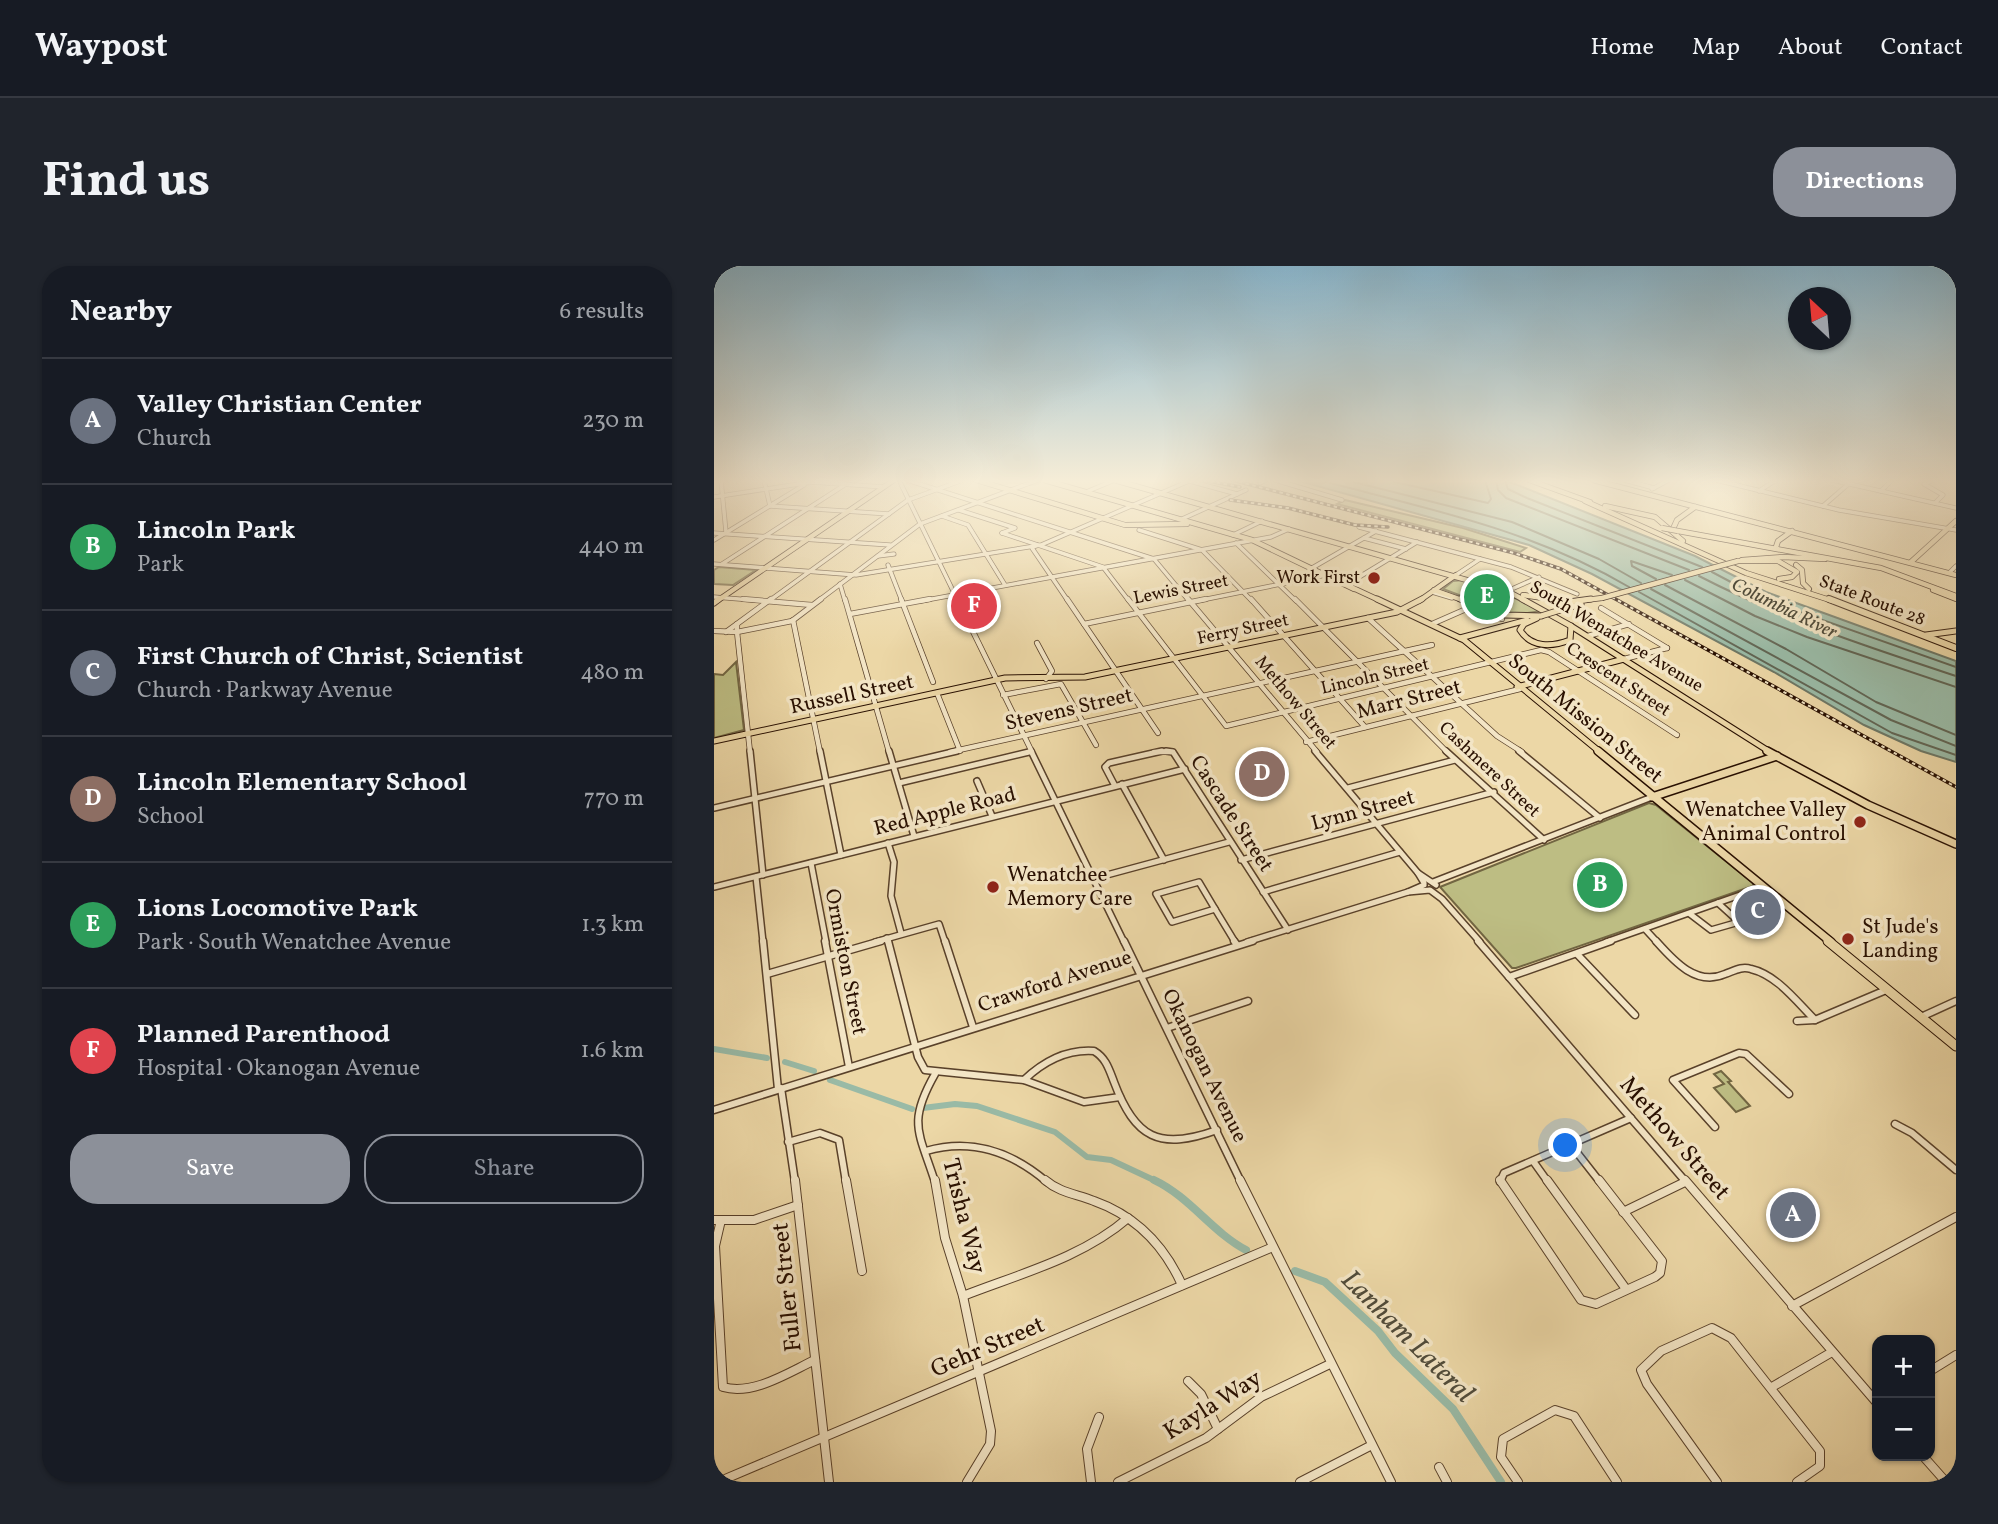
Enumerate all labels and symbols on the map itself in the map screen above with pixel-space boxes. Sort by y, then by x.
north arrow [1788,287,1851,350]
place label: Work First [1276,566,1360,591]
street label: Lewis Street [1131,569,1231,611]
street label: State Route 28 [1815,569,1929,633]
marker: Work First [1366,570,1382,586]
pin: E [1464,571,1510,623]
water label: Columbia River [1727,572,1842,646]
street label: South Wenatchee Avenue [1525,575,1707,699]
pin: F [951,580,997,632]
street label: Ferry Street [1195,608,1291,652]
street label: Crescent Street [1561,637,1675,723]
street label: South Mission Street [1501,647,1669,791]
street label: Methow Street [1248,651,1342,755]
street label: Lincoln Street [1318,652,1432,702]
street label: Russell Street [787,668,917,722]
street label: Marr Street [1354,673,1464,727]
street label: Stevens Street [1002,681,1136,739]
street label: Cashmere Street [1433,716,1545,824]
pin: D [1239,748,1285,800]
street label: Cascade Street [1182,750,1280,878]
street label: Red Apple Road [871,780,1019,844]
street label: Lynn Street [1308,783,1418,839]
place label: Wenatchee Valley Animal Control [1685,796,1847,849]
marker: Wenatchee Valley Animal Control [1852,814,1868,830]
pin: B [1577,859,1623,911]
place label: Wenatchee Memory Care [1007,861,1133,914]
marker: Wenatchee Memory Care [985,879,1001,895]
pin: C [1735,886,1781,938]
street label: Ormiston Street [817,887,873,1037]
place label: St Jude's Landing [1862,913,1938,966]
marker: St Jude's Landing [1840,931,1856,947]
street label: Crawford Avenue [974,943,1136,1021]
street label: Okanogan Avenue [1154,984,1254,1148]
street label: Methow Street [1611,1070,1737,1208]
your location [1548,1128,1582,1162]
street label: Trisha Way [932,1155,994,1277]
pin: A [1770,1189,1816,1241]
street label: Fuller Street [764,1221,812,1353]
water label: Lanham Lateral [1332,1262,1482,1412]
street label: Gehr Street [926,1309,1050,1387]
street label: Kayla Way [1157,1362,1269,1450]

